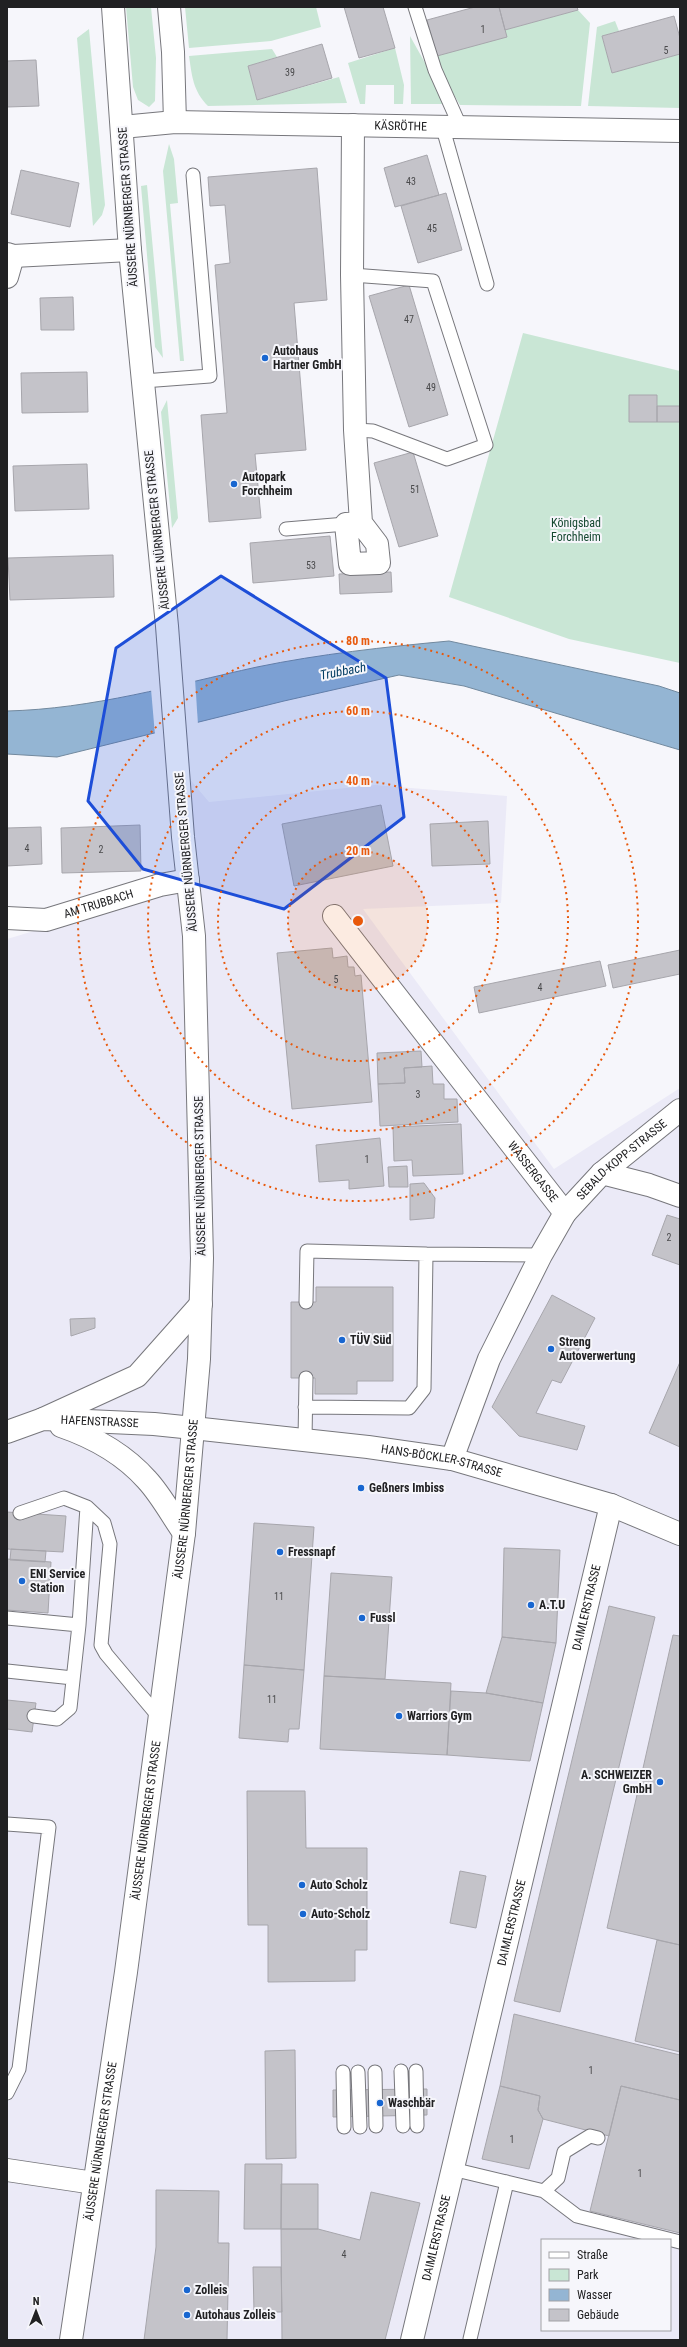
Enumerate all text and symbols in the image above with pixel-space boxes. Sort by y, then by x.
house number: 1 [481,24,485,35]
house number: 5 [664,45,669,56]
house number: 39 [285,67,295,78]
street label: KÄSRÖTHE [374,118,427,133]
street label: ÄUSSERE NÜRNBERGER STRASSE [114,127,141,287]
house number: 43 [406,176,416,187]
house number: 45 [427,223,437,234]
house number: 47 [404,314,414,325]
place label: Autohaus Hartner GmbH [273,344,342,372]
marker: Autohaus Hartner GmbH [260,353,270,363]
house number: 49 [426,382,436,393]
street label: ÄUSSERE NÜRNBERGER STRASSE [141,450,172,611]
place label: Autopark Forchheim [242,470,293,498]
marker: Autopark Forchheim [229,479,239,489]
house number: 51 [410,484,420,495]
park label: Königsbad Forchheim [551,516,601,544]
house number: 53 [306,560,316,571]
text: 80 m [346,634,370,648]
water label: Trubbach [319,659,367,683]
text: 60 m [346,704,370,718]
street label: ÄUSSERE NÜRNBERGER STRASSE [171,772,200,933]
text: 40 m [346,774,370,788]
house number: 4 [25,843,30,854]
house number: 2 [99,844,104,855]
text: 20 m [346,844,370,858]
street label: AM TRUBBACH [62,887,135,921]
centre of rings [351,914,365,928]
house number: 5 [334,974,339,985]
house number: 4 [538,982,543,993]
house number: 3 [416,1089,421,1100]
street label: ÄUSSERE NÜRNBERGER STRASSE [191,1096,208,1256]
street label: SEBALD-KOPP-STRASSE [574,1117,670,1203]
street label: WASSERGASSE [505,1139,561,1205]
house number: 1 [365,1154,369,1165]
house number: 2 [667,1232,672,1243]
place label: TÜV Süd [350,1332,391,1347]
marker: TÜV Süd [337,1335,347,1345]
place label: Streng Autoverwertung [559,1335,636,1363]
marker: Streng Autoverwertung [546,1344,556,1354]
street label: HAFENSTRASSE [60,1413,139,1430]
street label: ÄUSSERE NÜRNBERGER STRASSE [170,1418,201,1580]
street label: HANS-BÖCKLER-STRASSE [380,1442,504,1480]
place label: Geßners Imbiss [369,1481,445,1495]
marker: Geßners Imbiss [356,1483,366,1493]
place label: Fressnapf [288,1545,336,1559]
marker: Fressnapf [275,1547,285,1557]
street label: DAIMLERSTRASSE [570,1563,604,1652]
place label: ENI Service Station [30,1567,85,1595]
marker: ENI Service Station [17,1576,27,1586]
house number: 11 [274,1591,284,1602]
place label: A.T.U [539,1598,565,1612]
marker: A.T.U [526,1600,536,1610]
place label: Fussl [370,1611,395,1625]
marker: Fussl [357,1613,367,1623]
house number: 11 [267,1694,277,1705]
place label: Warriors Gym [407,1709,472,1723]
marker: Warriors Gym [394,1711,404,1721]
street label: ÄUSSERE NÜRNBERGER STRASSE [128,1740,163,1901]
place label: A. SCHWEIZER GmbH [581,1768,652,1796]
marker: A. SCHWEIZER GmbH [655,1777,665,1787]
place label: Auto Scholz [310,1878,368,1892]
street label: DAIMLERSTRASSE [494,1878,528,1967]
marker: Auto Scholz [297,1880,307,1890]
place label: Auto-Scholz [311,1907,370,1921]
marker: Auto-Scholz [298,1909,308,1919]
street label: ÄUSSERE NÜRNBERGER STRASSE [81,2061,119,2222]
house number: 1 [589,2065,593,2076]
place label: Waschbär [388,2096,435,2110]
marker: Waschbär [375,2098,385,2108]
house number: 1 [510,2134,514,2145]
house number: 1 [638,2168,642,2179]
street label: DAIMLERSTRASSE [419,2193,453,2282]
legend [541,2239,671,2331]
text: Straße [577,2248,608,2262]
house number: 4 [342,2249,347,2260]
text: Park [577,2268,599,2282]
place label: Zolleis [195,2283,228,2297]
marker: Zolleis [182,2285,192,2295]
text: Wasser [577,2288,612,2302]
north arrow [16,2291,56,2331]
text: N [33,2295,40,2308]
place label: Autohaus Zolleis [195,2308,276,2322]
text: Gebäude [577,2308,619,2322]
marker: Autohaus Zolleis [182,2310,192,2320]

